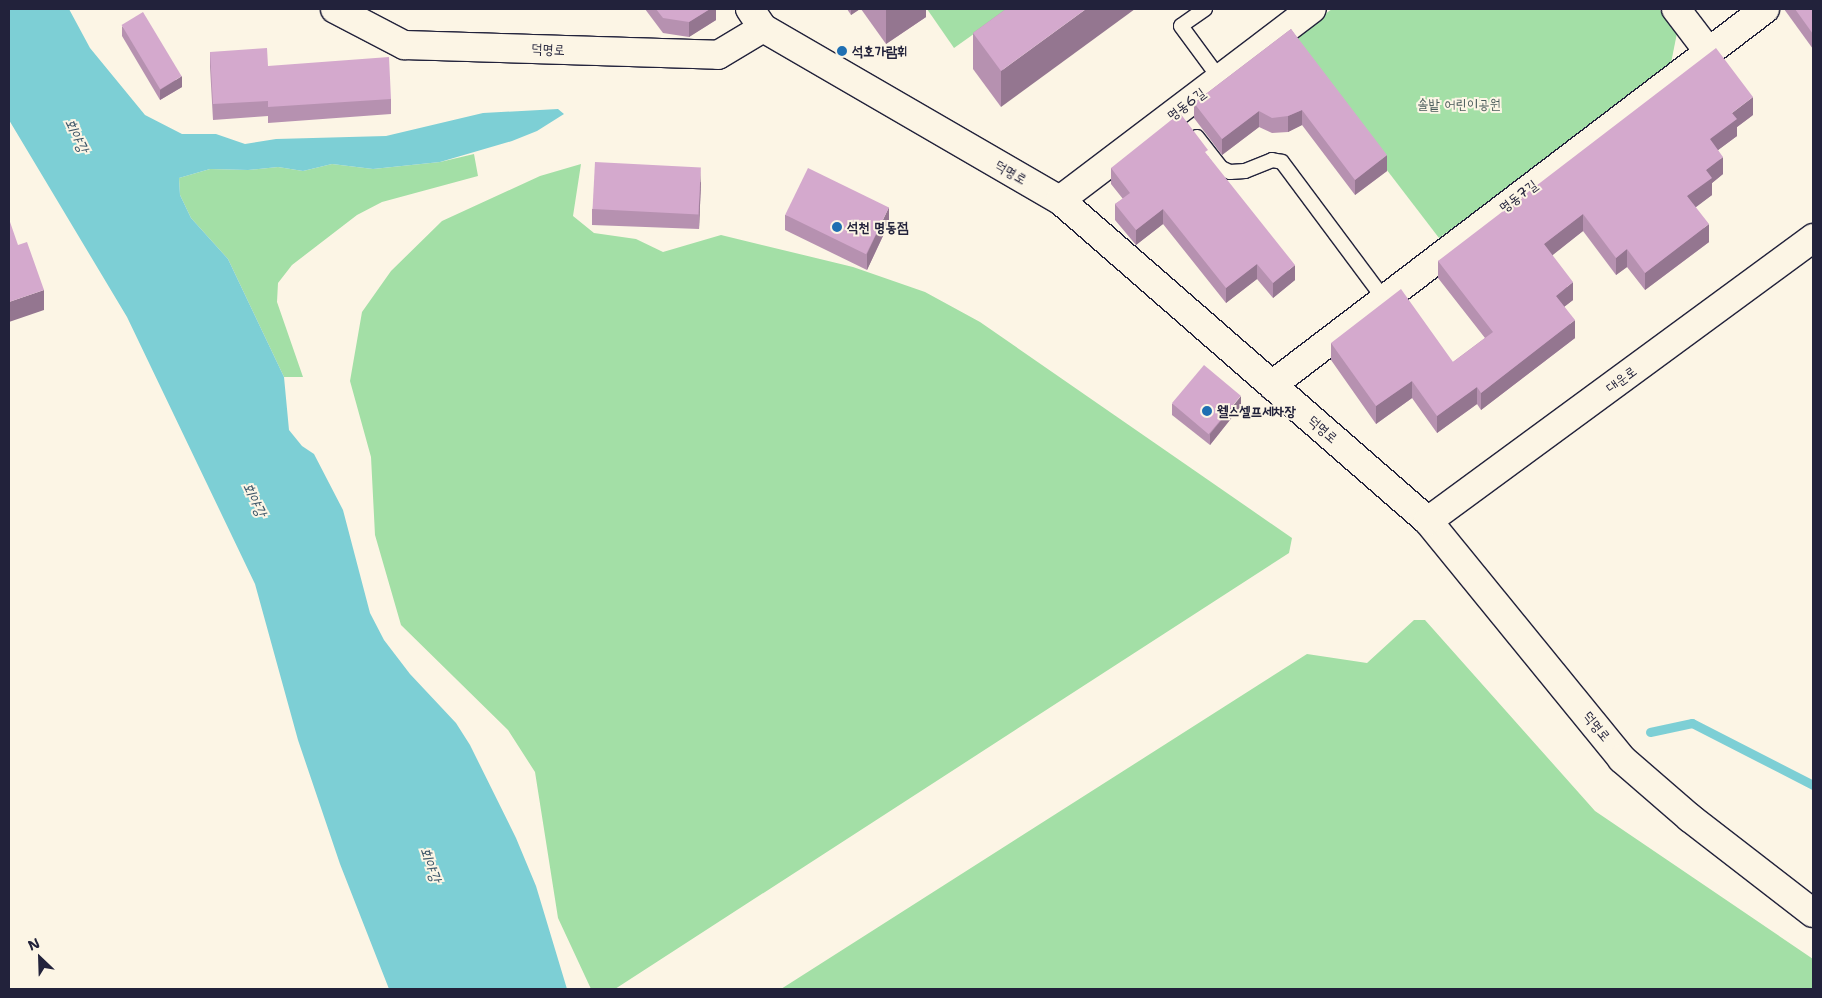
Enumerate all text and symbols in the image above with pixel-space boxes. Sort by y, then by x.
street label: 덕명로 [531,40,565,58]
place label: 석호가람휘 [852,43,908,59]
marker: 석호가람휘 [836,45,848,57]
street label: 명동6길 [1164,84,1208,124]
park label: 솔밭 어린이공원 [1417,96,1501,112]
water label: 회야강 [60,116,92,156]
street label: 덕명로 [992,156,1030,188]
street label: 명동7길 [1496,176,1540,216]
place label: 석천 명동점 [847,219,908,235]
marker: 석천 명동점 [831,221,843,233]
street label: 대운로 [1602,362,1640,396]
place label: 웰스셀프세차장 [1217,403,1296,419]
marker: 웰스셀프세차장 [1201,405,1213,417]
street label: 덕명로 [1305,412,1341,446]
water label: 회야강 [238,480,270,520]
street label: 덕명로 [1580,708,1614,744]
water label: 회야강 [415,845,445,885]
north arrow [15,933,65,983]
text: N [25,934,43,955]

